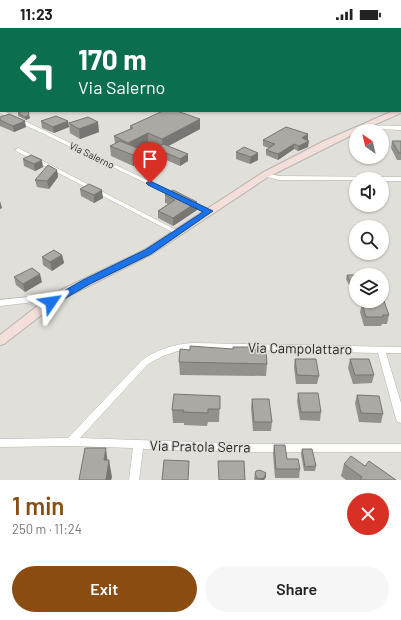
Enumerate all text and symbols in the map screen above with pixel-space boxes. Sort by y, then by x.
text: 11:23 [20,5,52,23]
text: 170 m [78,42,147,76]
icon: left [12,44,64,96]
text: Via Salerno [78,76,165,98]
north arrow [349,124,389,164]
map controls [349,124,389,308]
street label: Via Salerno [68,139,116,171]
pin [133,142,167,183]
icon: arrive [139,148,161,170]
button: sound [349,172,389,212]
button: search [349,220,389,260]
button: layers [349,268,389,308]
position arrow [30,281,72,323]
street label: Via Campolattaro [248,339,352,357]
street label: Via Pratola Serra [149,437,251,455]
text: 1 min [12,491,64,520]
button: close [347,493,389,535]
text: 250 m · 11:24 [12,521,82,537]
button: Exit [12,566,197,612]
button: Share [205,566,389,612]

